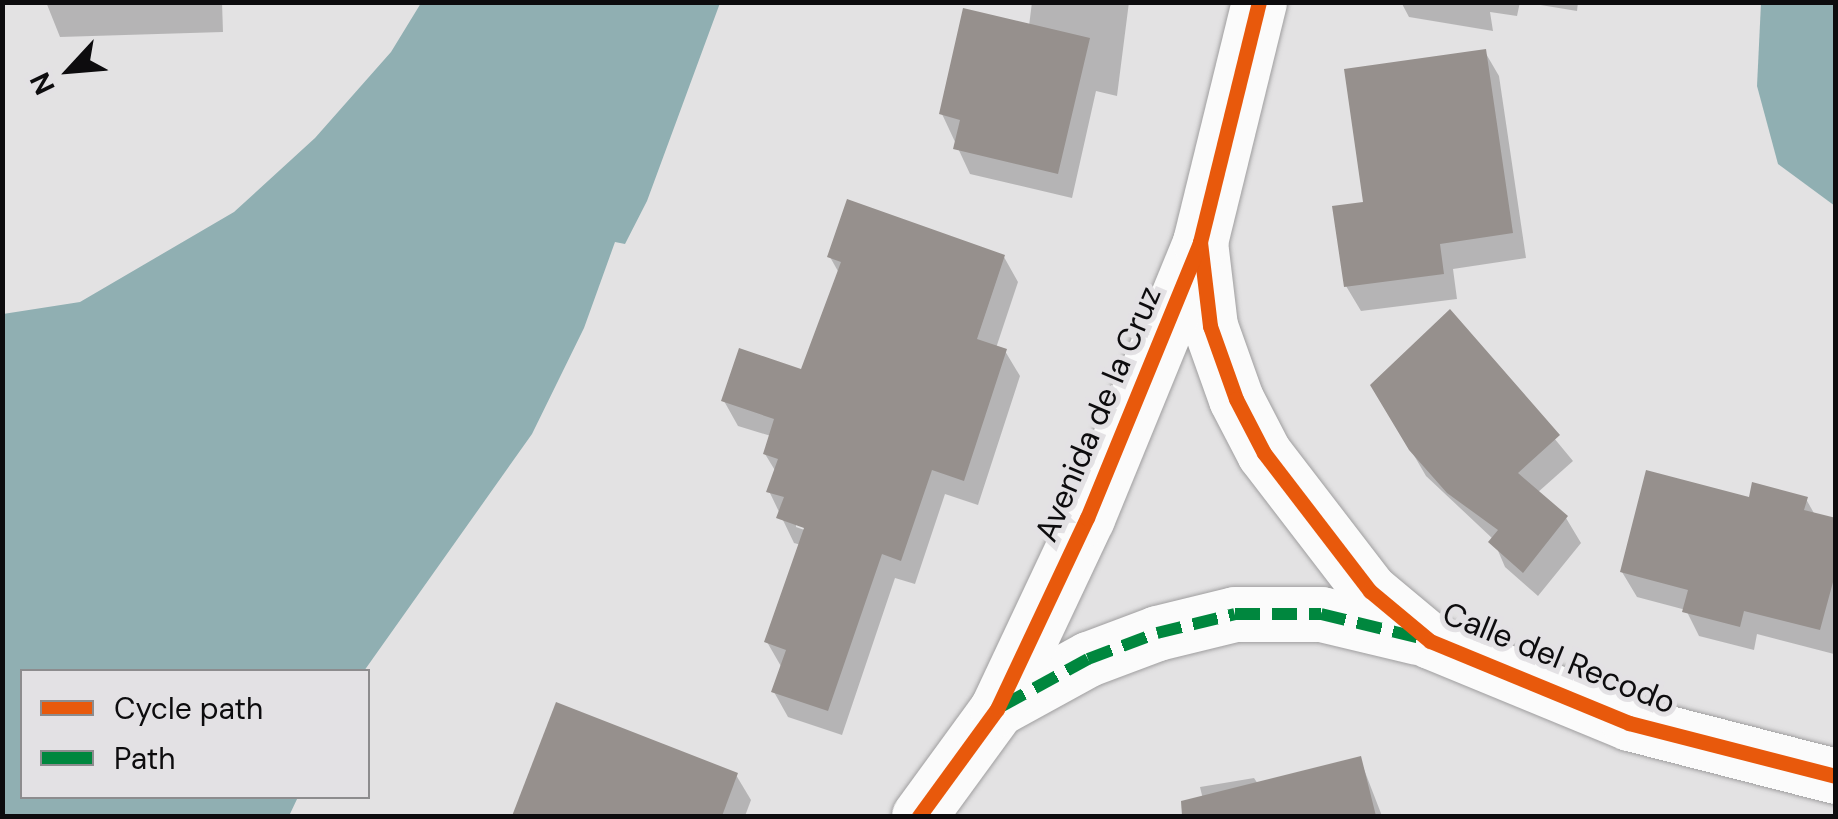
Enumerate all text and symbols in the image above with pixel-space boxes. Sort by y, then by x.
north arrow [20,20,120,120]
text: N [21,66,64,101]
street label: Avenida de la Cruz [1027,281,1169,547]
street label: Calle del Recodo [1437,594,1681,722]
legend [20,669,370,799]
text: Cycle path [114,689,263,728]
text: Path [114,739,176,778]

